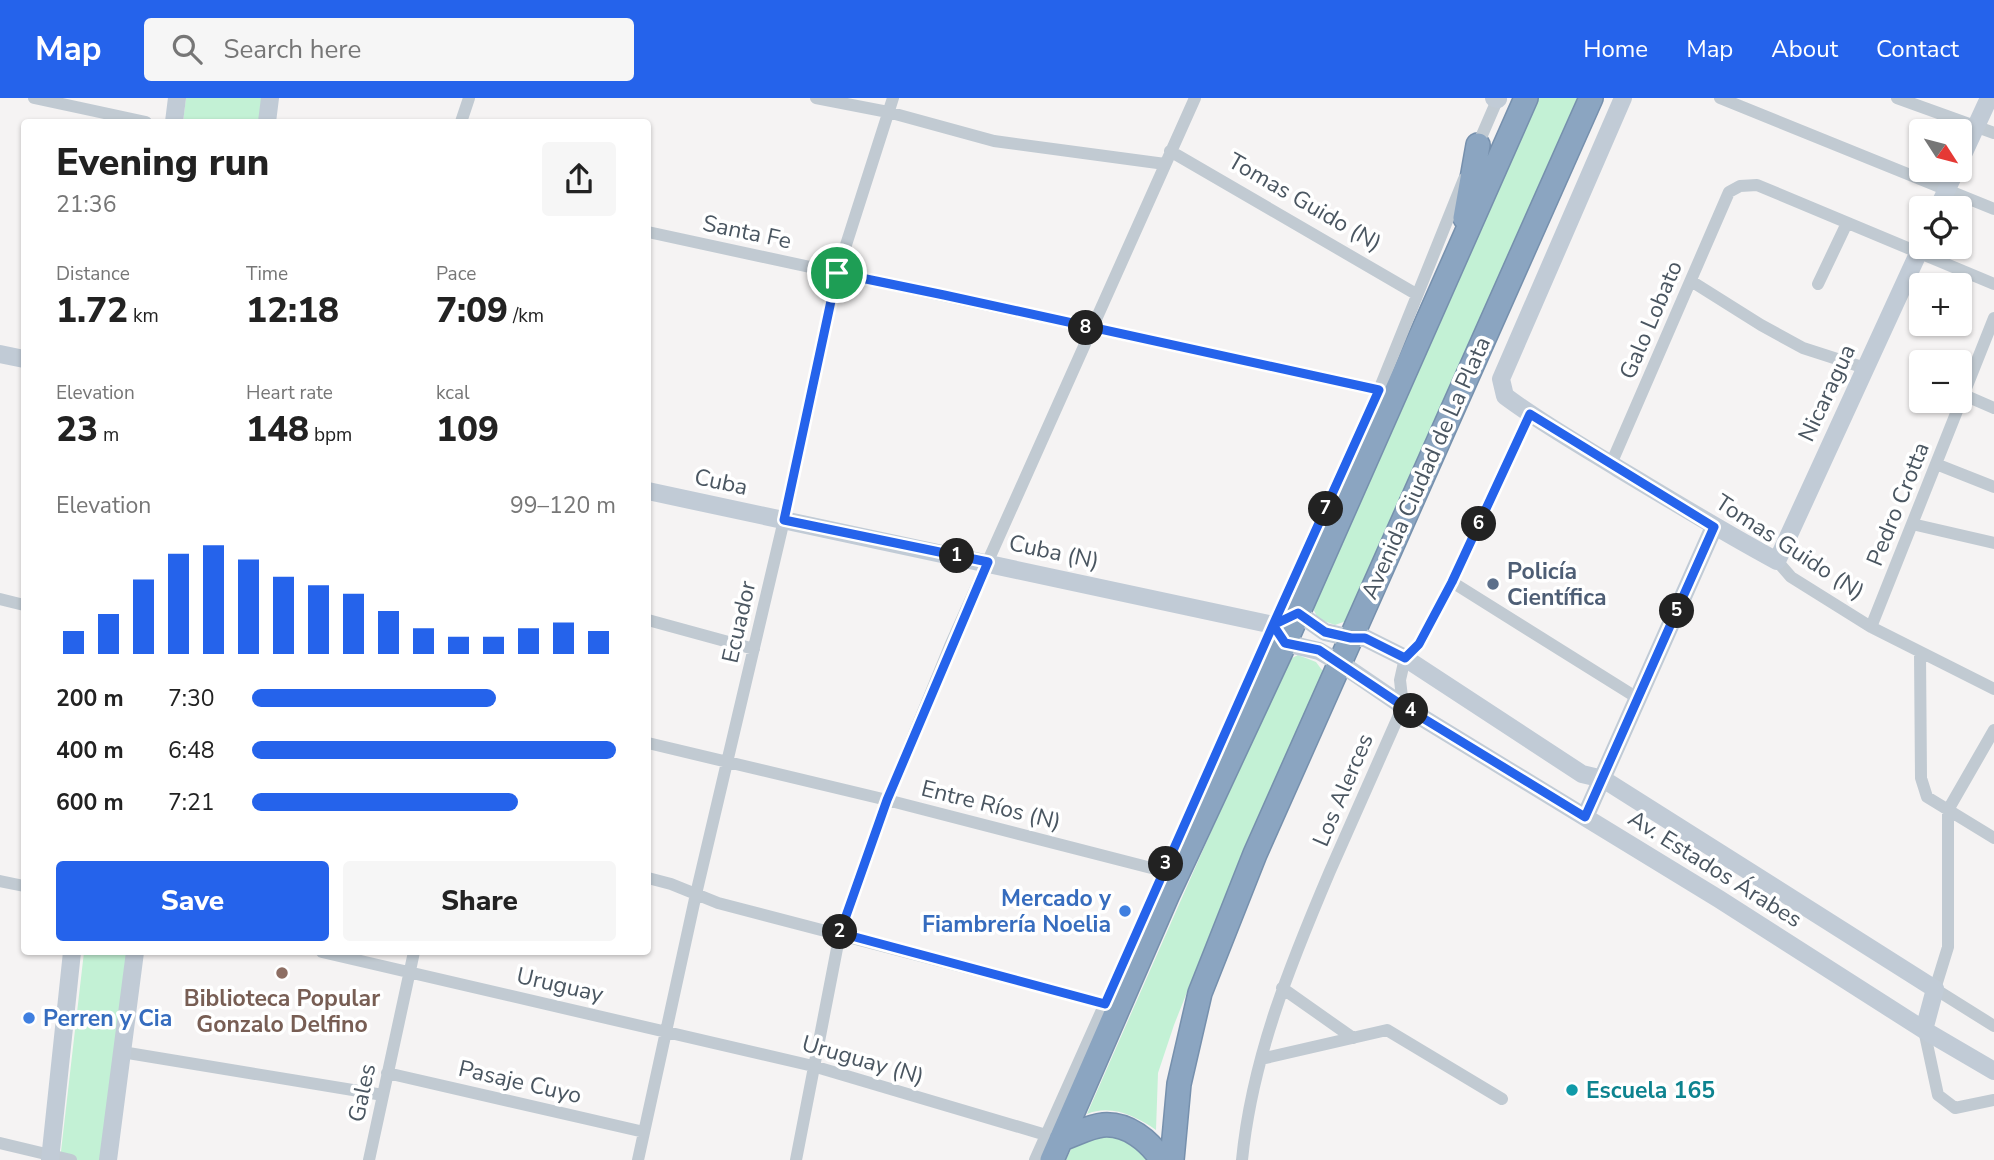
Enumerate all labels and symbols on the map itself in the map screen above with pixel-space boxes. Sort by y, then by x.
north arrow [1909,119,1972,182]
street label: Tomas Guido (N) [1223,145,1387,259]
street label: Santa Fe [700,207,794,257]
pin [807,243,867,303]
street label: Galo Lobato [1612,256,1690,384]
pin: 8 [1068,310,1104,345]
street label: Avenida Ciudad de La Plata [1354,332,1498,604]
street label: Nicaragua [1791,339,1863,447]
street label: Pedro Crotta [1859,438,1937,570]
street label: Cuba [692,461,750,503]
street label: Tomas Guido (N) [1709,487,1871,607]
pin: 7 [1308,492,1344,526]
pin: 6 [1462,506,1496,542]
street label: Cuba (N) [1006,527,1102,577]
pin: 1 [940,538,974,574]
place label: Policía Científica [1507,556,1607,613]
marker: Policía Científica [1485,576,1501,592]
street label: Ecuador [715,577,764,666]
pin: 5 [1660,594,1694,628]
pin: 4 [1394,694,1428,728]
street label: Los Alerces [1305,729,1381,851]
street label: Entre Ríos (N) [918,773,1064,837]
street label: Av. Estados Árabes [1622,803,1808,935]
pin: 3 [1148,846,1184,882]
place label: Mercado y Fiambrería Noelia [922,883,1112,940]
marker: Mercado y Fiambrería Noelia [1117,903,1133,919]
pin: 2 [822,914,858,950]
street label: Uruguay [514,960,607,1010]
marker: Biblioteca Popular Gonzalo Delfino [274,965,290,981]
place label: Biblioteca Popular Gonzalo Delfino [184,983,380,1040]
place label: Perren y Cia [43,1003,172,1034]
marker: Perren y Cia [21,1010,37,1026]
street label: Uruguay (N) [798,1028,928,1092]
street label: Pasaje Cuyo [455,1053,585,1111]
street label: Gales [341,1061,383,1125]
place label: Escuela 165 [1586,1075,1715,1106]
marker: Escuela 165 [1564,1082,1580,1098]

